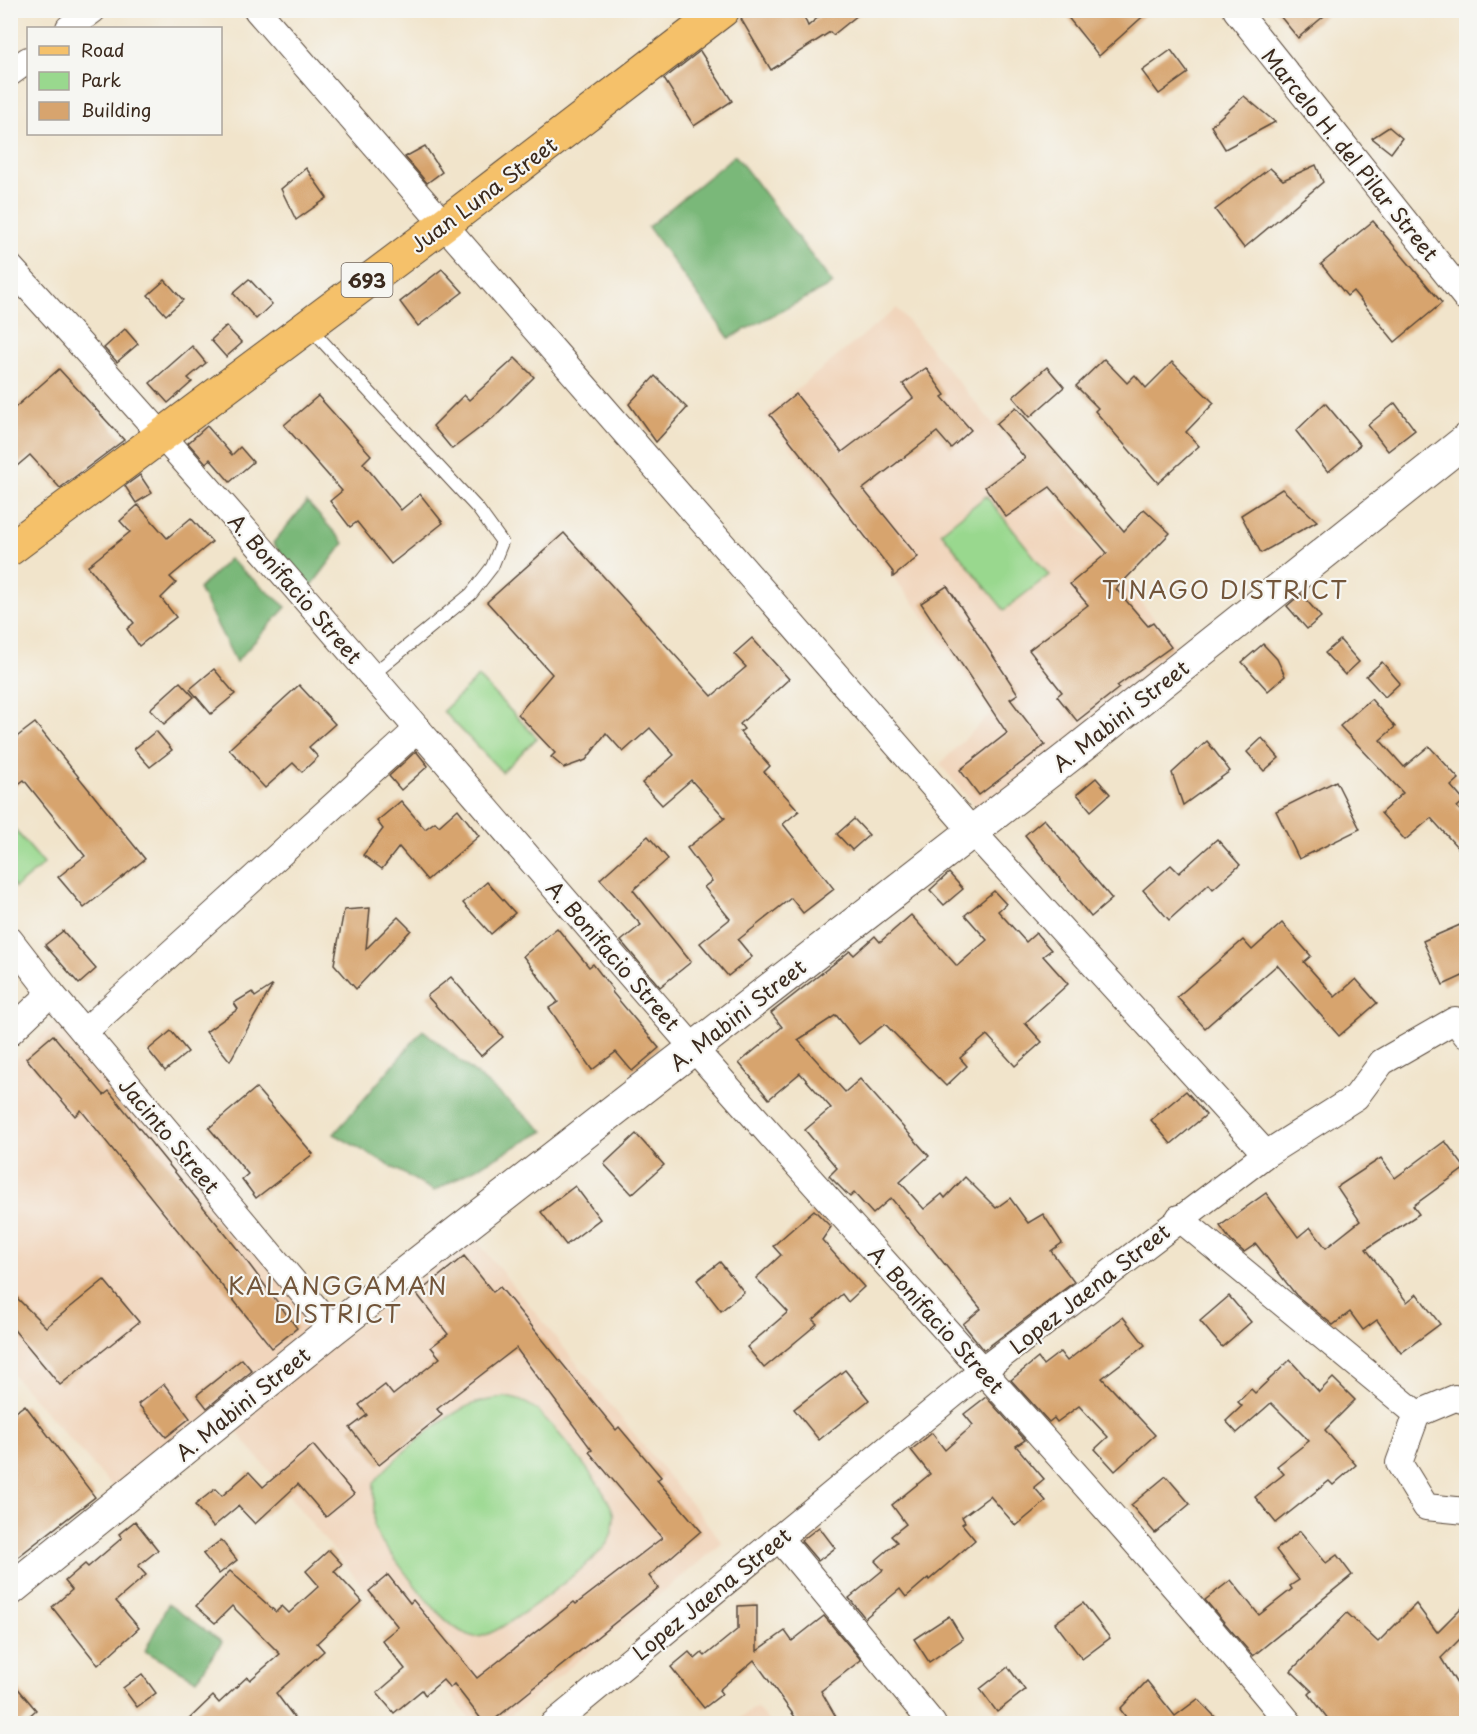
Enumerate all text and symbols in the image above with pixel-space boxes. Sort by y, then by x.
legend [27,27,222,135]
text: Road [81,36,125,63]
street label: Marcelo H. del Pilar Street [1255,41,1447,267]
text: Park [81,66,121,93]
text: Building [81,96,151,123]
street label: Juan Luna Street [403,128,563,260]
road number: 693 [342,263,392,297]
street label: A. Bonifacio Street [222,506,370,670]
district label: TINAGO DISTRICT [1102,571,1348,607]
street label: A. Mabini Street [1045,651,1195,779]
street label: A. Bonifacio Street [540,873,688,1037]
street label: A. Mabini Street [662,950,812,1078]
street label: Jacinto Street [112,1070,228,1200]
street label: Lopez Jaena Street [1002,1215,1176,1361]
street label: A. Bonifacio Street [862,1238,1012,1400]
district label: KALANGGAMAN DISTRICT [228,1267,448,1331]
street label: A. Mabini Street [167,1338,317,1468]
street label: Lopez Jaena Street [625,1519,797,1667]

